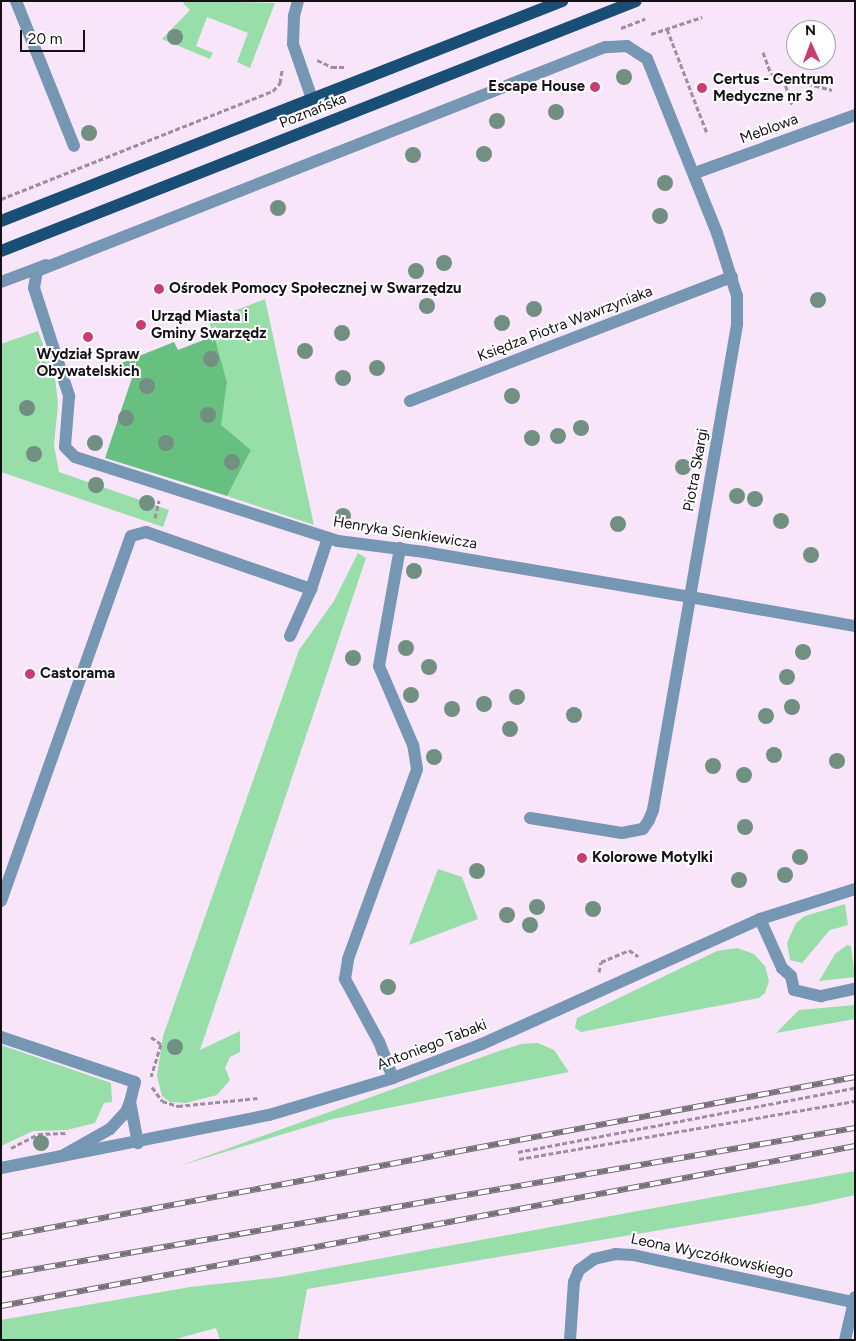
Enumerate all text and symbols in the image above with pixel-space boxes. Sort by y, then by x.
scale bar [22,20,88,52]
north arrow [786,20,836,70]
text: N [805,22,816,39]
text: 20 m [28,30,62,48]
place label: Certus - Centrum Medyczne nr 3 [713,70,834,105]
place label: Escape House [488,78,585,96]
marker: Escape House [589,81,601,93]
marker: Certus - Centrum Medyczne nr 3 [695,81,709,95]
street label: Poznańska [277,89,349,133]
street label: Meblowa [737,110,801,148]
place label: Ośrodek Pomocy Społecznej w Swarzędzu [169,280,462,298]
street label: Księdza Piotra Wawrzyniaka [475,282,655,366]
marker: Ośrodek Pomocy Społecznej w Swarzędzu [153,283,165,295]
place label: Urząd Miasta i Gminy Swarzędz [151,307,266,342]
marker: Urząd Miasta i Gminy Swarzędz [135,319,147,331]
marker: Wydział Spraw Obywatelskich [82,331,94,343]
place label: Wydział Spraw Obywatelskich [36,345,140,380]
street label: Piotra Skargi [680,427,712,513]
street label: Henryka Sienkiewicza [332,513,478,553]
place label: Castorama [40,665,115,683]
marker: Castorama [24,668,36,680]
place label: Kolorowe Motylki [592,849,713,867]
marker: Kolorowe Motylki [576,852,588,864]
street label: Antoniego Tabaki [374,1016,490,1074]
street label: Leona Wyczółkowskiego [629,1230,795,1282]

